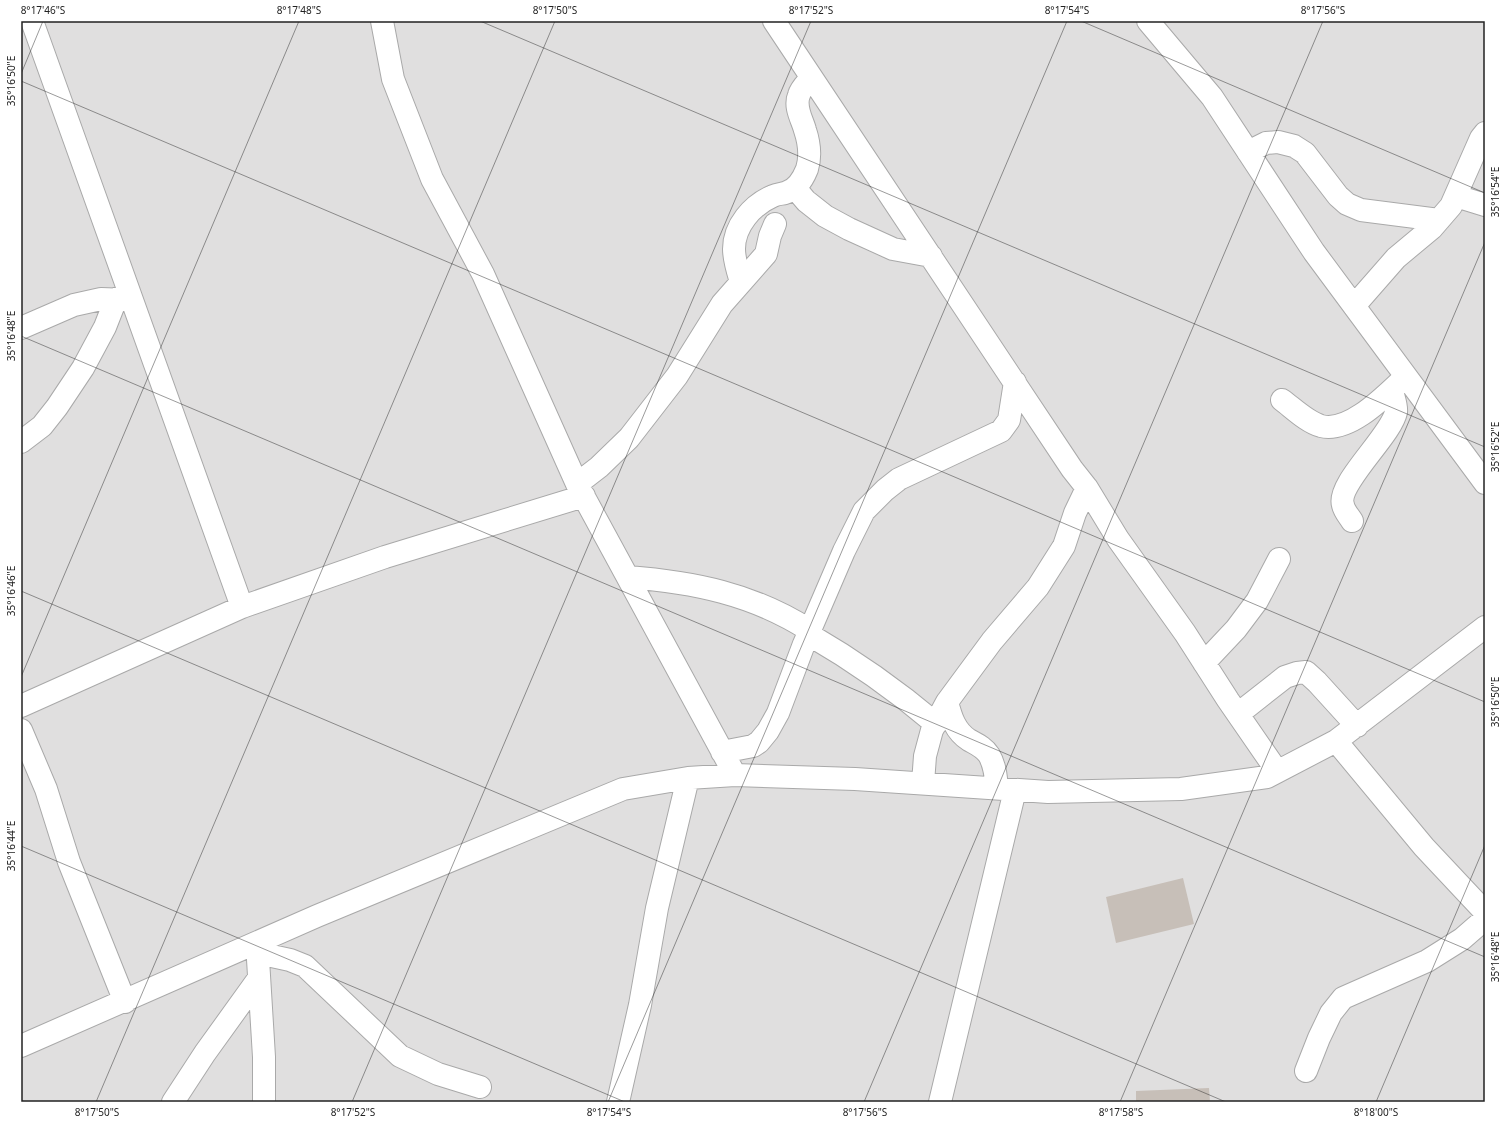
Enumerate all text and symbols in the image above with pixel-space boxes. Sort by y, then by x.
text: 8°17'46"S [21,3,66,17]
text: 8°17'48"S [277,3,322,17]
text: 8°17'50"S [533,3,578,17]
text: 8°17'52"S [789,3,834,17]
text: 8°17'54"S [1045,3,1090,17]
text: 8°17'56"S [1301,3,1346,17]
text: 35°16'50"E [4,56,18,106]
text: 35°16'54"E [1488,167,1502,217]
text: 35°16'48"E [4,311,18,361]
text: 35°16'52"E [1488,422,1502,472]
text: 35°16'46"E [4,566,18,616]
text: 35°16'50"E [1488,677,1502,727]
text: 35°16'44"E [4,821,18,871]
text: 35°16'48"E [1488,932,1502,982]
text: 8°17'50"S [75,1105,120,1119]
text: 8°17'52"S [331,1105,376,1119]
text: 8°17'54"S [587,1105,632,1119]
text: 8°17'56"S [843,1105,888,1119]
text: 8°17'58"S [1099,1105,1144,1119]
text: 8°18'00"S [1354,1105,1399,1119]

